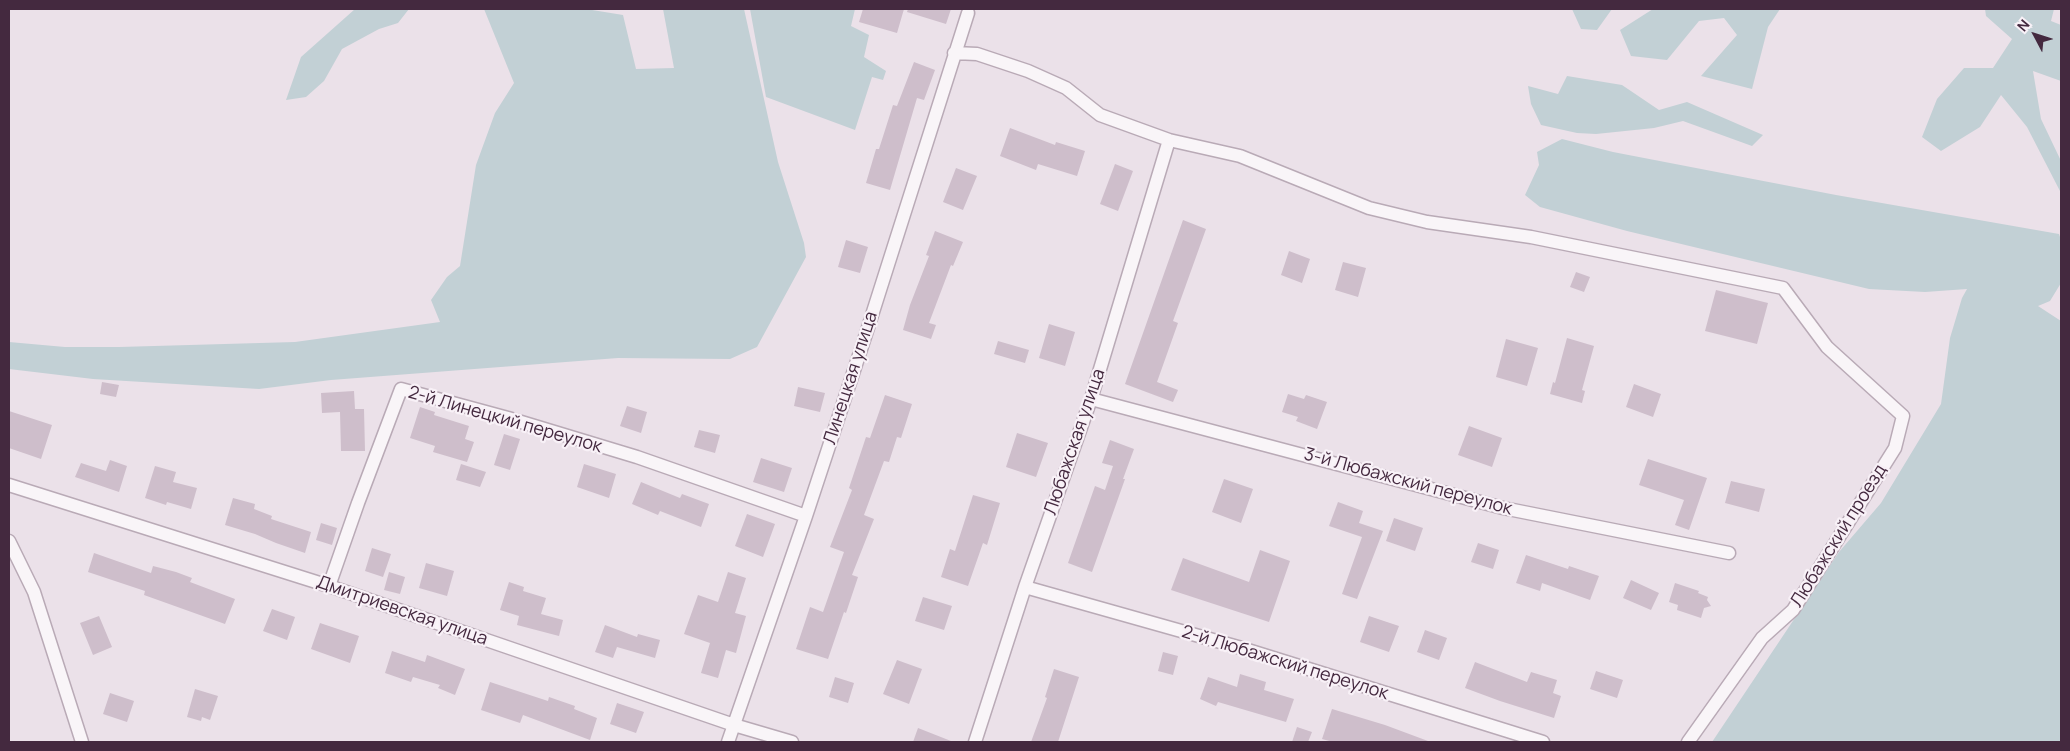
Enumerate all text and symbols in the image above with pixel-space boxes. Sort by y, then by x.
north arrow [2010,10,2060,60]
text: N [2013,15,2034,35]
street label: Линецкая улица [819,309,883,447]
street label: Любажская улица [1040,366,1110,518]
street label: 2-й Линецкий переулок [406,382,604,458]
street label: 3-й Любажский переулок [1302,444,1514,520]
street label: Любажский проезд [1786,461,1892,611]
street label: Дмитриевская улица [314,572,490,650]
street label: 2-й Любажский переулок [1179,621,1391,705]

